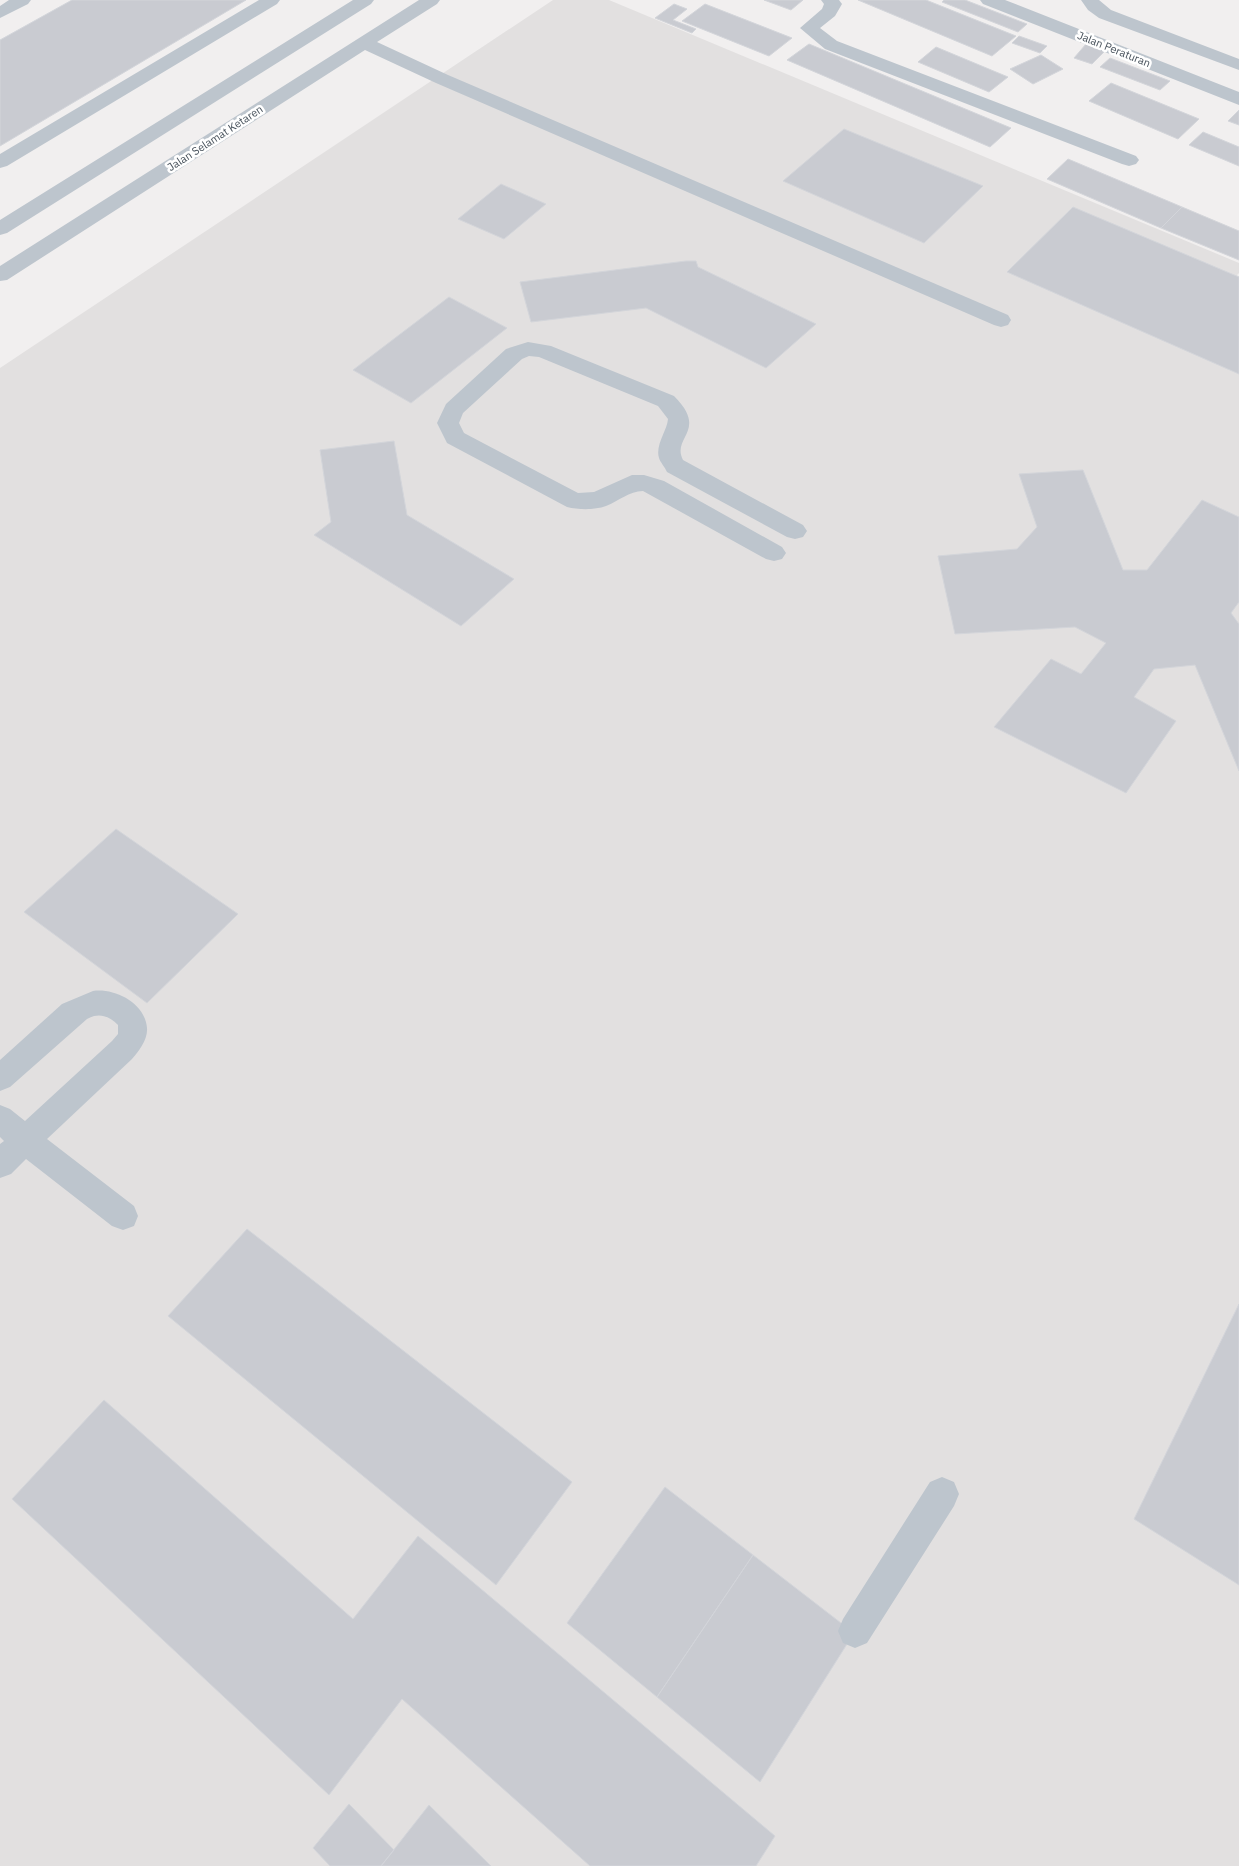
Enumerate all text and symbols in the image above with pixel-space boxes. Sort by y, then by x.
street label: Jalan Peraturan [1075,28,1153,70]
street label: Jalan Selamat Ketaren [165,102,265,174]

